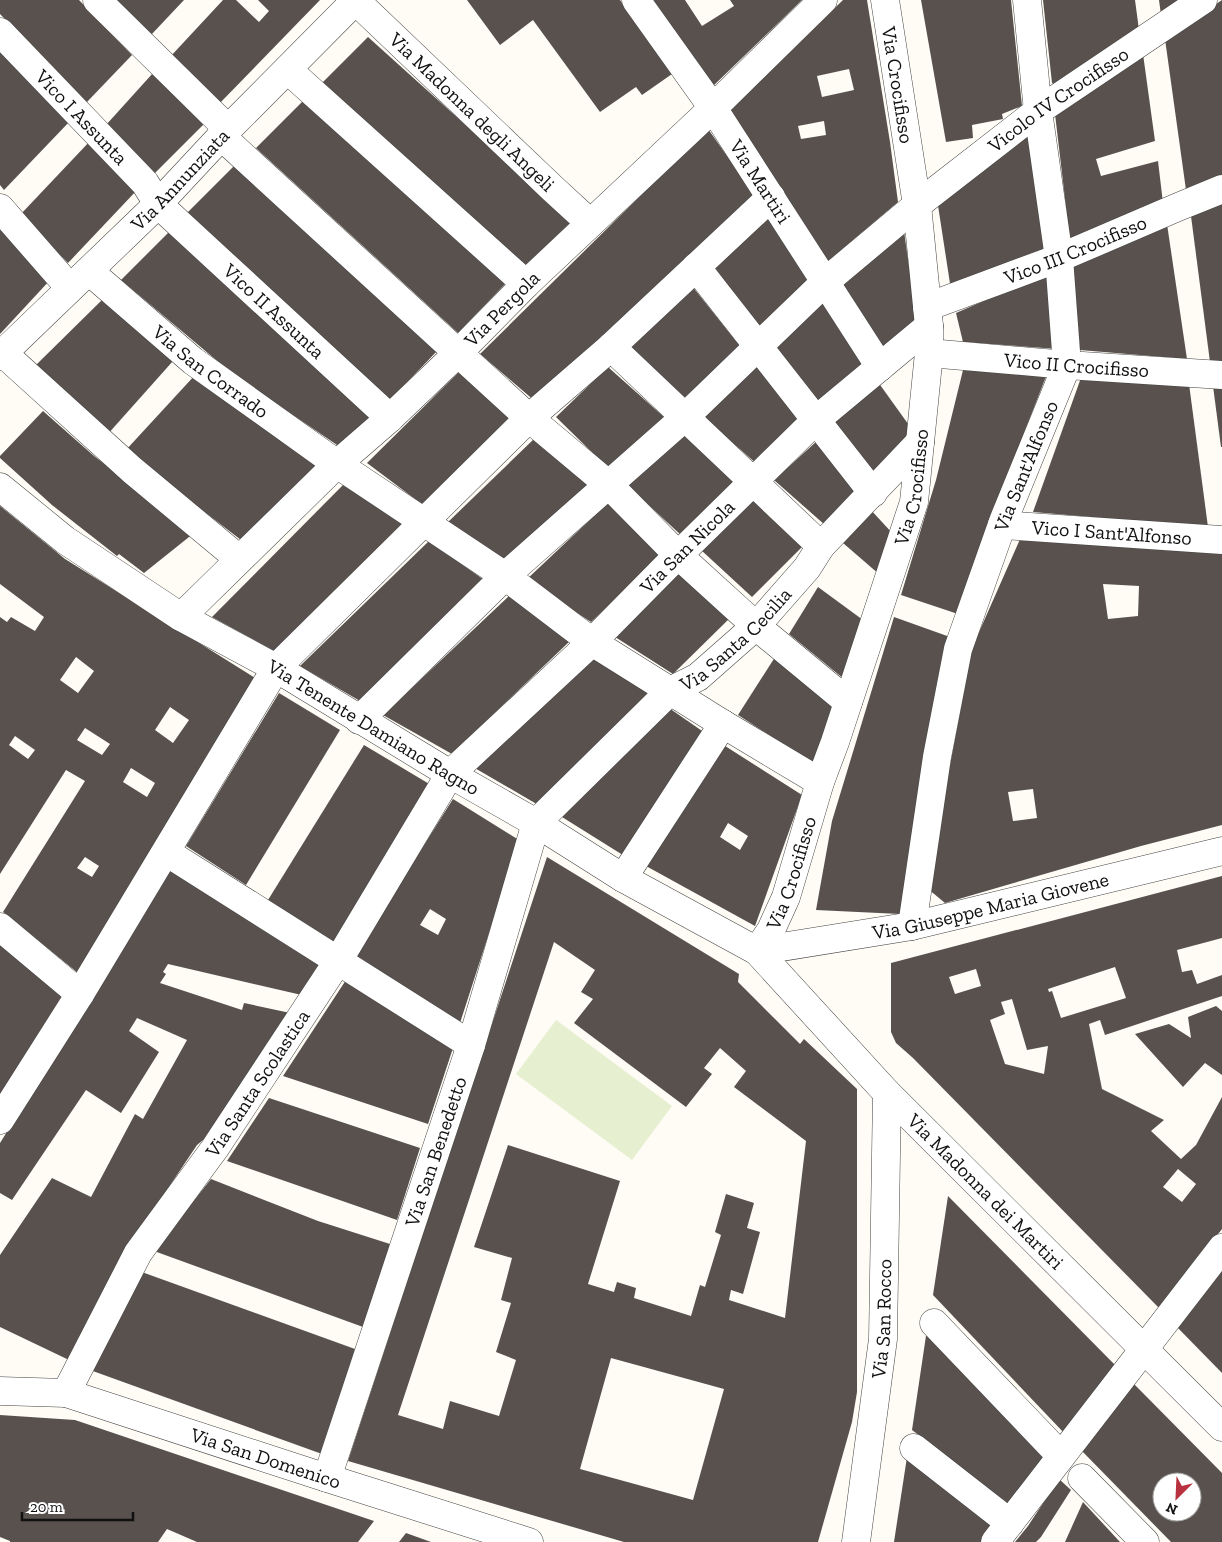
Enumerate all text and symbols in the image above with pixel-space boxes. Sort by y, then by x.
street label: Via Crocifisso [877,24,919,145]
street label: Via Madonna degli Angeli [384,27,560,197]
street label: Vicolo IV Crocifisso [982,42,1133,158]
street label: Vico I Assunta [30,64,133,170]
street label: Via Annunziata [125,123,234,236]
street label: Via Martiri [724,134,796,228]
street label: Vico III Crocifisso [1000,210,1150,290]
street label: Vico II Assunta [218,258,330,364]
street label: Via Pergola [458,265,545,353]
street label: Via San Corrado [147,319,273,423]
street label: Vico II Crocifisso [1002,347,1150,382]
street label: Via Sant'Alfonso [988,397,1063,536]
street label: Via Crocifisso [888,428,933,549]
street label: Via San Nicola [634,495,740,599]
street label: Vico I Sant'Alfonso [1030,515,1193,550]
street label: Via Santa Cecilia [675,582,797,697]
street label: Via Tenente Damiano Ragno [263,653,484,800]
street label: Via Crocifisso [760,813,821,934]
street label: Via Giuseppe Maria Giovene [870,867,1111,944]
street label: Via Santa Scolastica [200,1005,315,1163]
street label: Via San Benedetto [399,1073,472,1231]
street label: Via Madonna dei Martiri [902,1108,1069,1275]
street label: Via San Rocco [866,1259,896,1381]
street label: Via San Domenico [187,1422,344,1494]
north arrow [1152,1472,1202,1522]
scale bar [22,1490,134,1522]
text: 20 m [30,1498,63,1516]
text: N [1163,1498,1180,1518]

